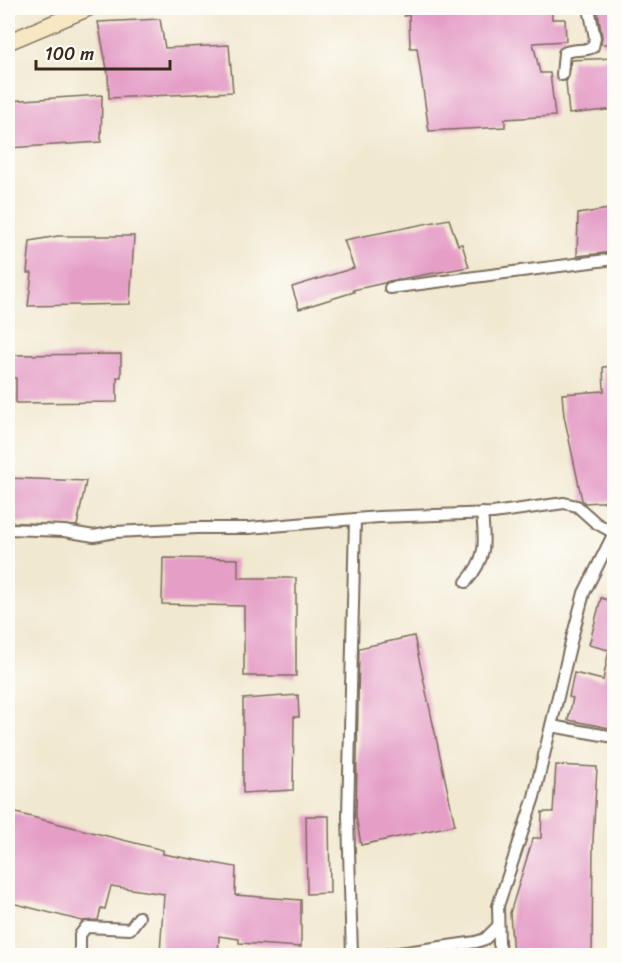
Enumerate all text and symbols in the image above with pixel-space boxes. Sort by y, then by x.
scale bar [36,33,170,71]
text: 100 m [45,38,94,70]

